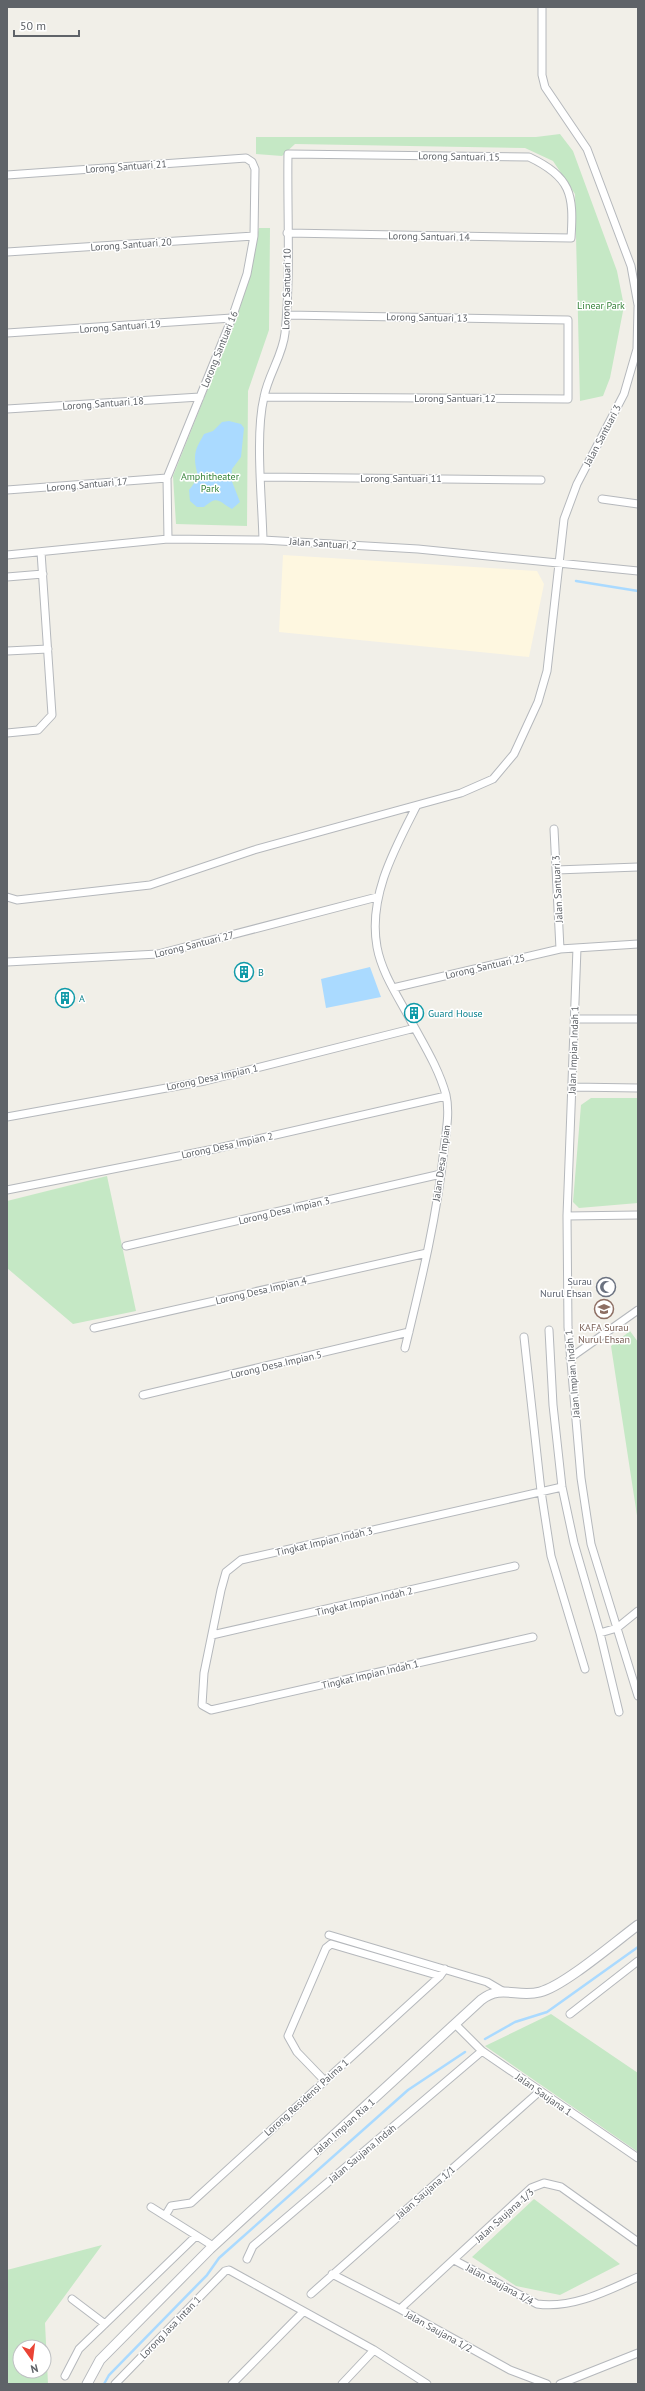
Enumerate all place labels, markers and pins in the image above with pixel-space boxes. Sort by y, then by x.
building icon: B [233,961,255,983]
place label: B [258,966,264,979]
building icon: A [54,987,76,1009]
place label: A [79,992,85,1005]
building icon: Guard House [403,1002,425,1024]
place label: Guard House [428,1007,483,1020]
place label: Surau Nurul Ehsan [540,1275,592,1300]
mosque icon: Surau Nurul Ehsan [595,1276,617,1298]
school or university icon: KAFA Surau Nurul Ehsan [593,1298,615,1320]
place label: KAFA Surau Nurul Ehsan [578,1321,630,1346]

